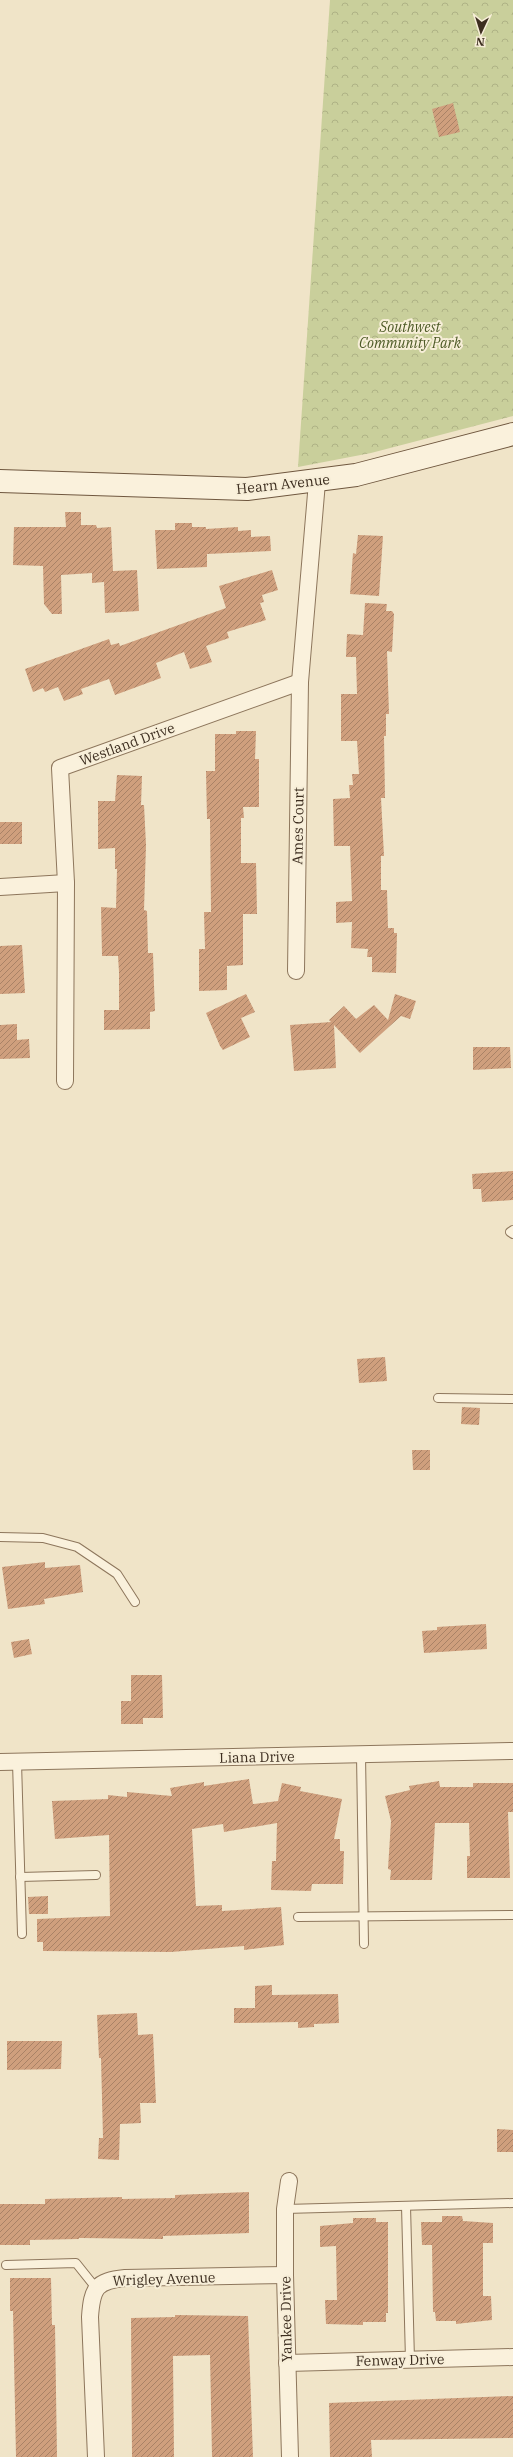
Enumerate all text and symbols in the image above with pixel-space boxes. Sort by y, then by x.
north arrow [461,12,501,52]
text: N [475,35,485,49]
park label: Southwest Community Park [359,318,462,352]
street label: Hearn Avenue [235,470,331,498]
street label: Westland Drive [77,718,177,770]
street label: Ames Court [288,787,308,865]
street label: Liana Drive [219,1747,295,1767]
street label: Wrigley Avenue [112,2268,216,2290]
street label: Yankee Drive [276,2276,296,2362]
street label: Fenway Drive [355,2350,445,2370]

